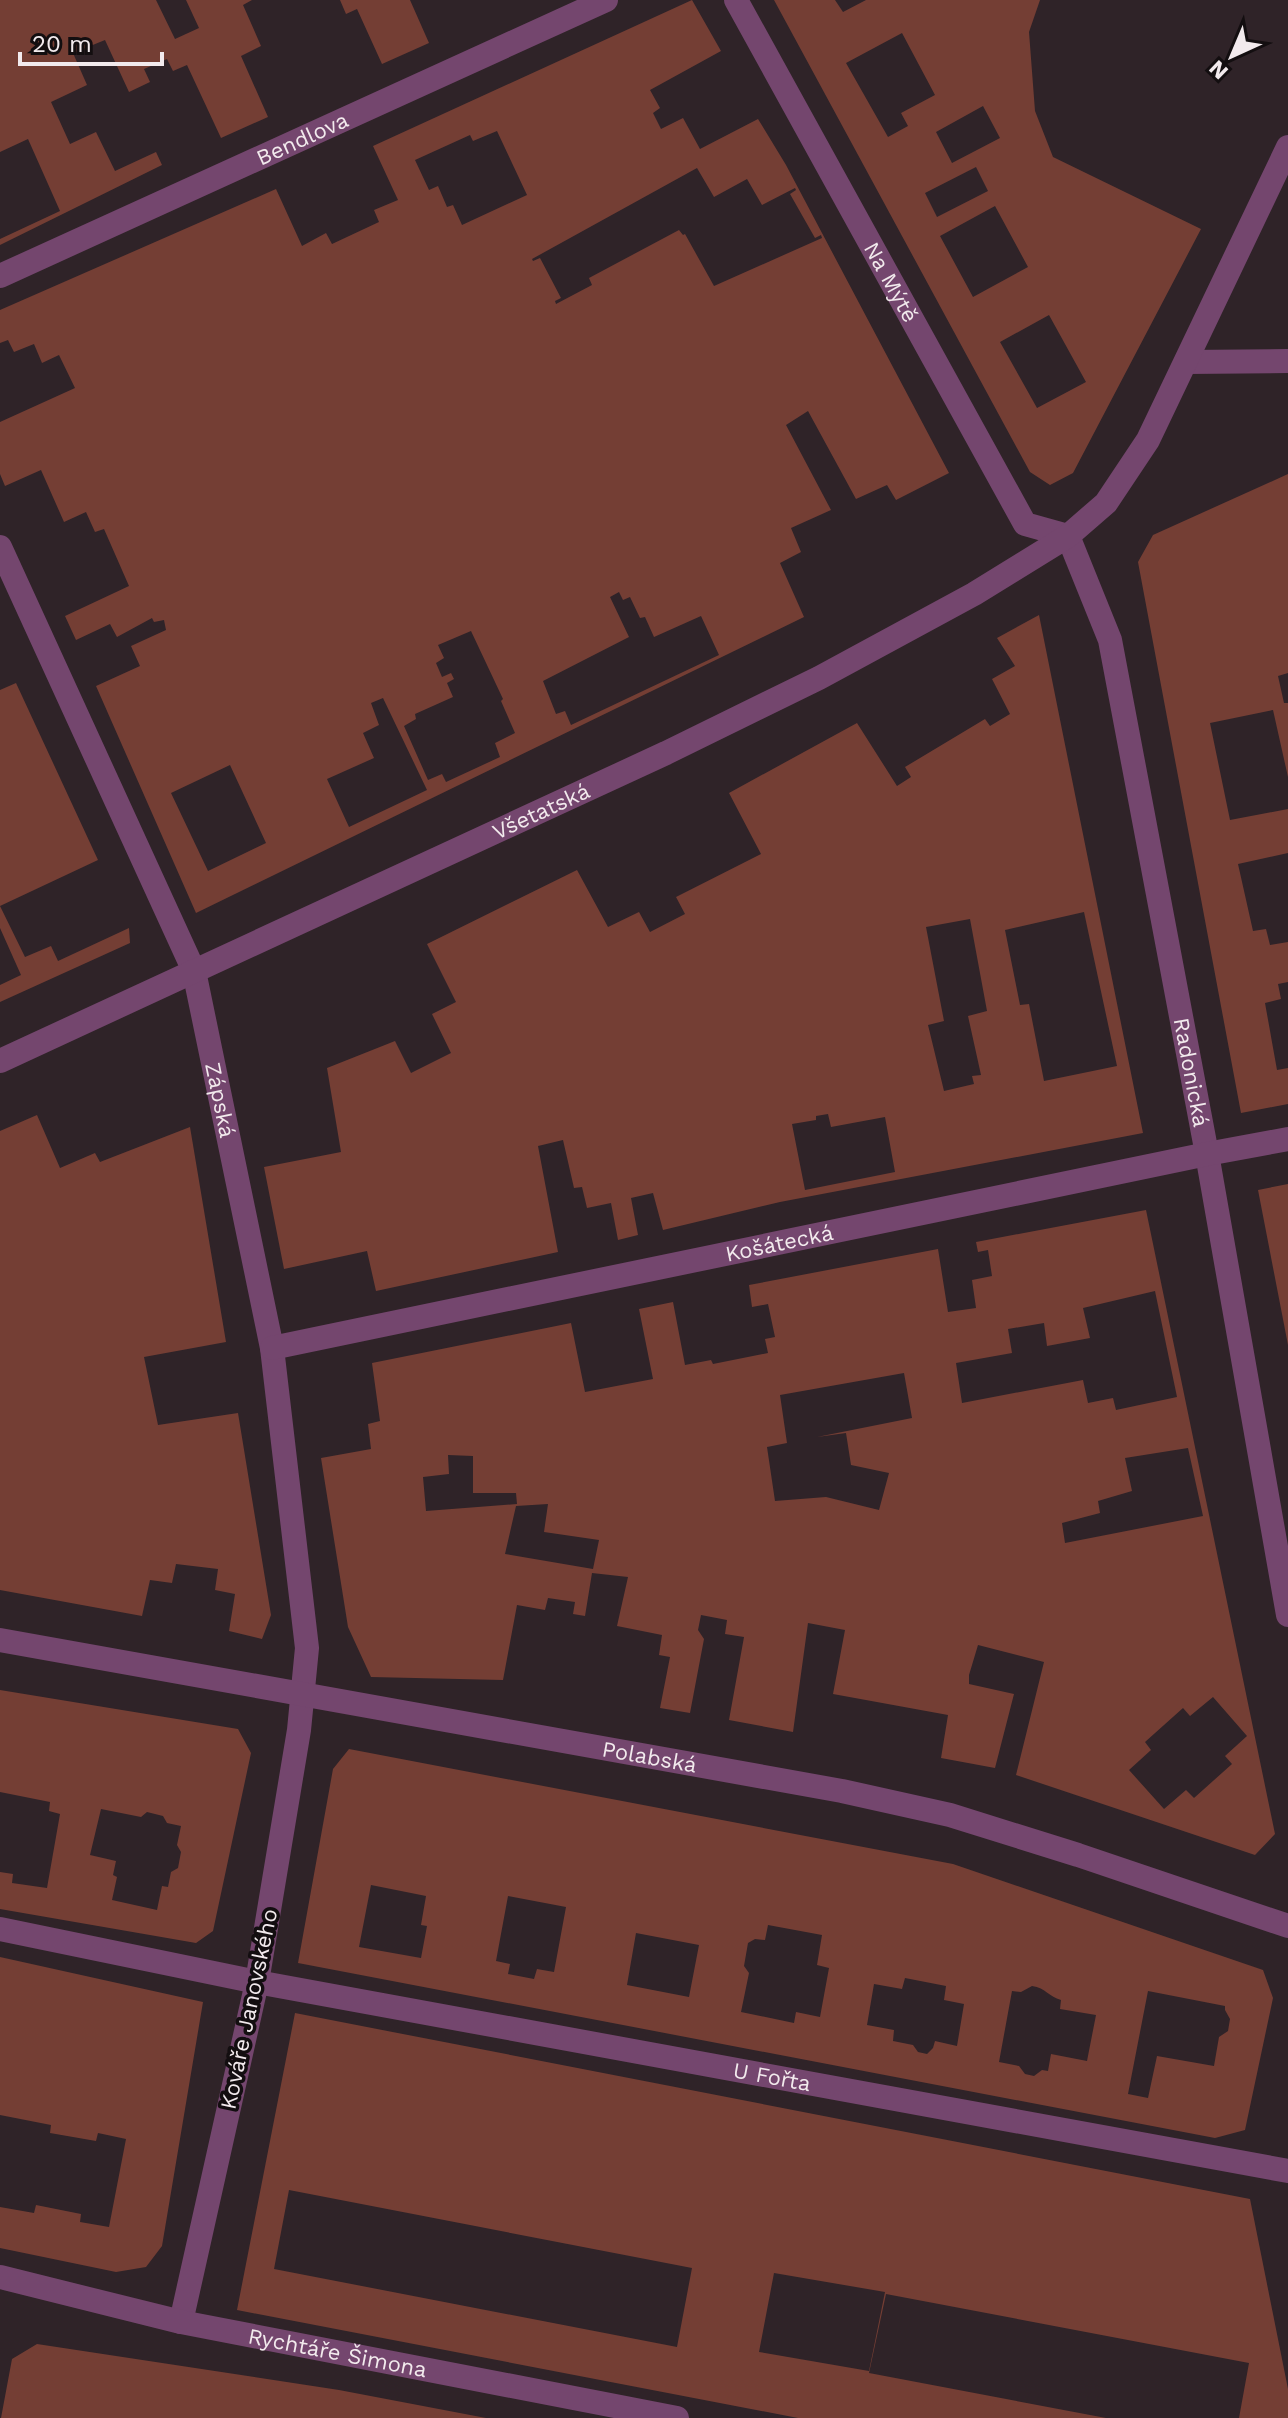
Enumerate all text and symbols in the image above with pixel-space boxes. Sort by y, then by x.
scale bar [20,16,162,66]
north arrow [1192,16,1272,96]
text: 20 m [32,30,92,58]
text: N [1204,55,1233,85]
street label: Bendlova [252,107,352,170]
street label: Na Mýtě [859,238,924,326]
street label: Všetatská [489,778,593,844]
street label: Radonická [1169,1016,1214,1129]
street label: Zápská [201,1060,241,1140]
street label: Košátecká [723,1219,835,1266]
street label: Polabská [600,1736,699,1777]
street label: Kováře Janovského [216,1906,282,2112]
street label: U Fořta [731,2057,813,2096]
street label: Rychtáře Šimona [246,2323,429,2382]

